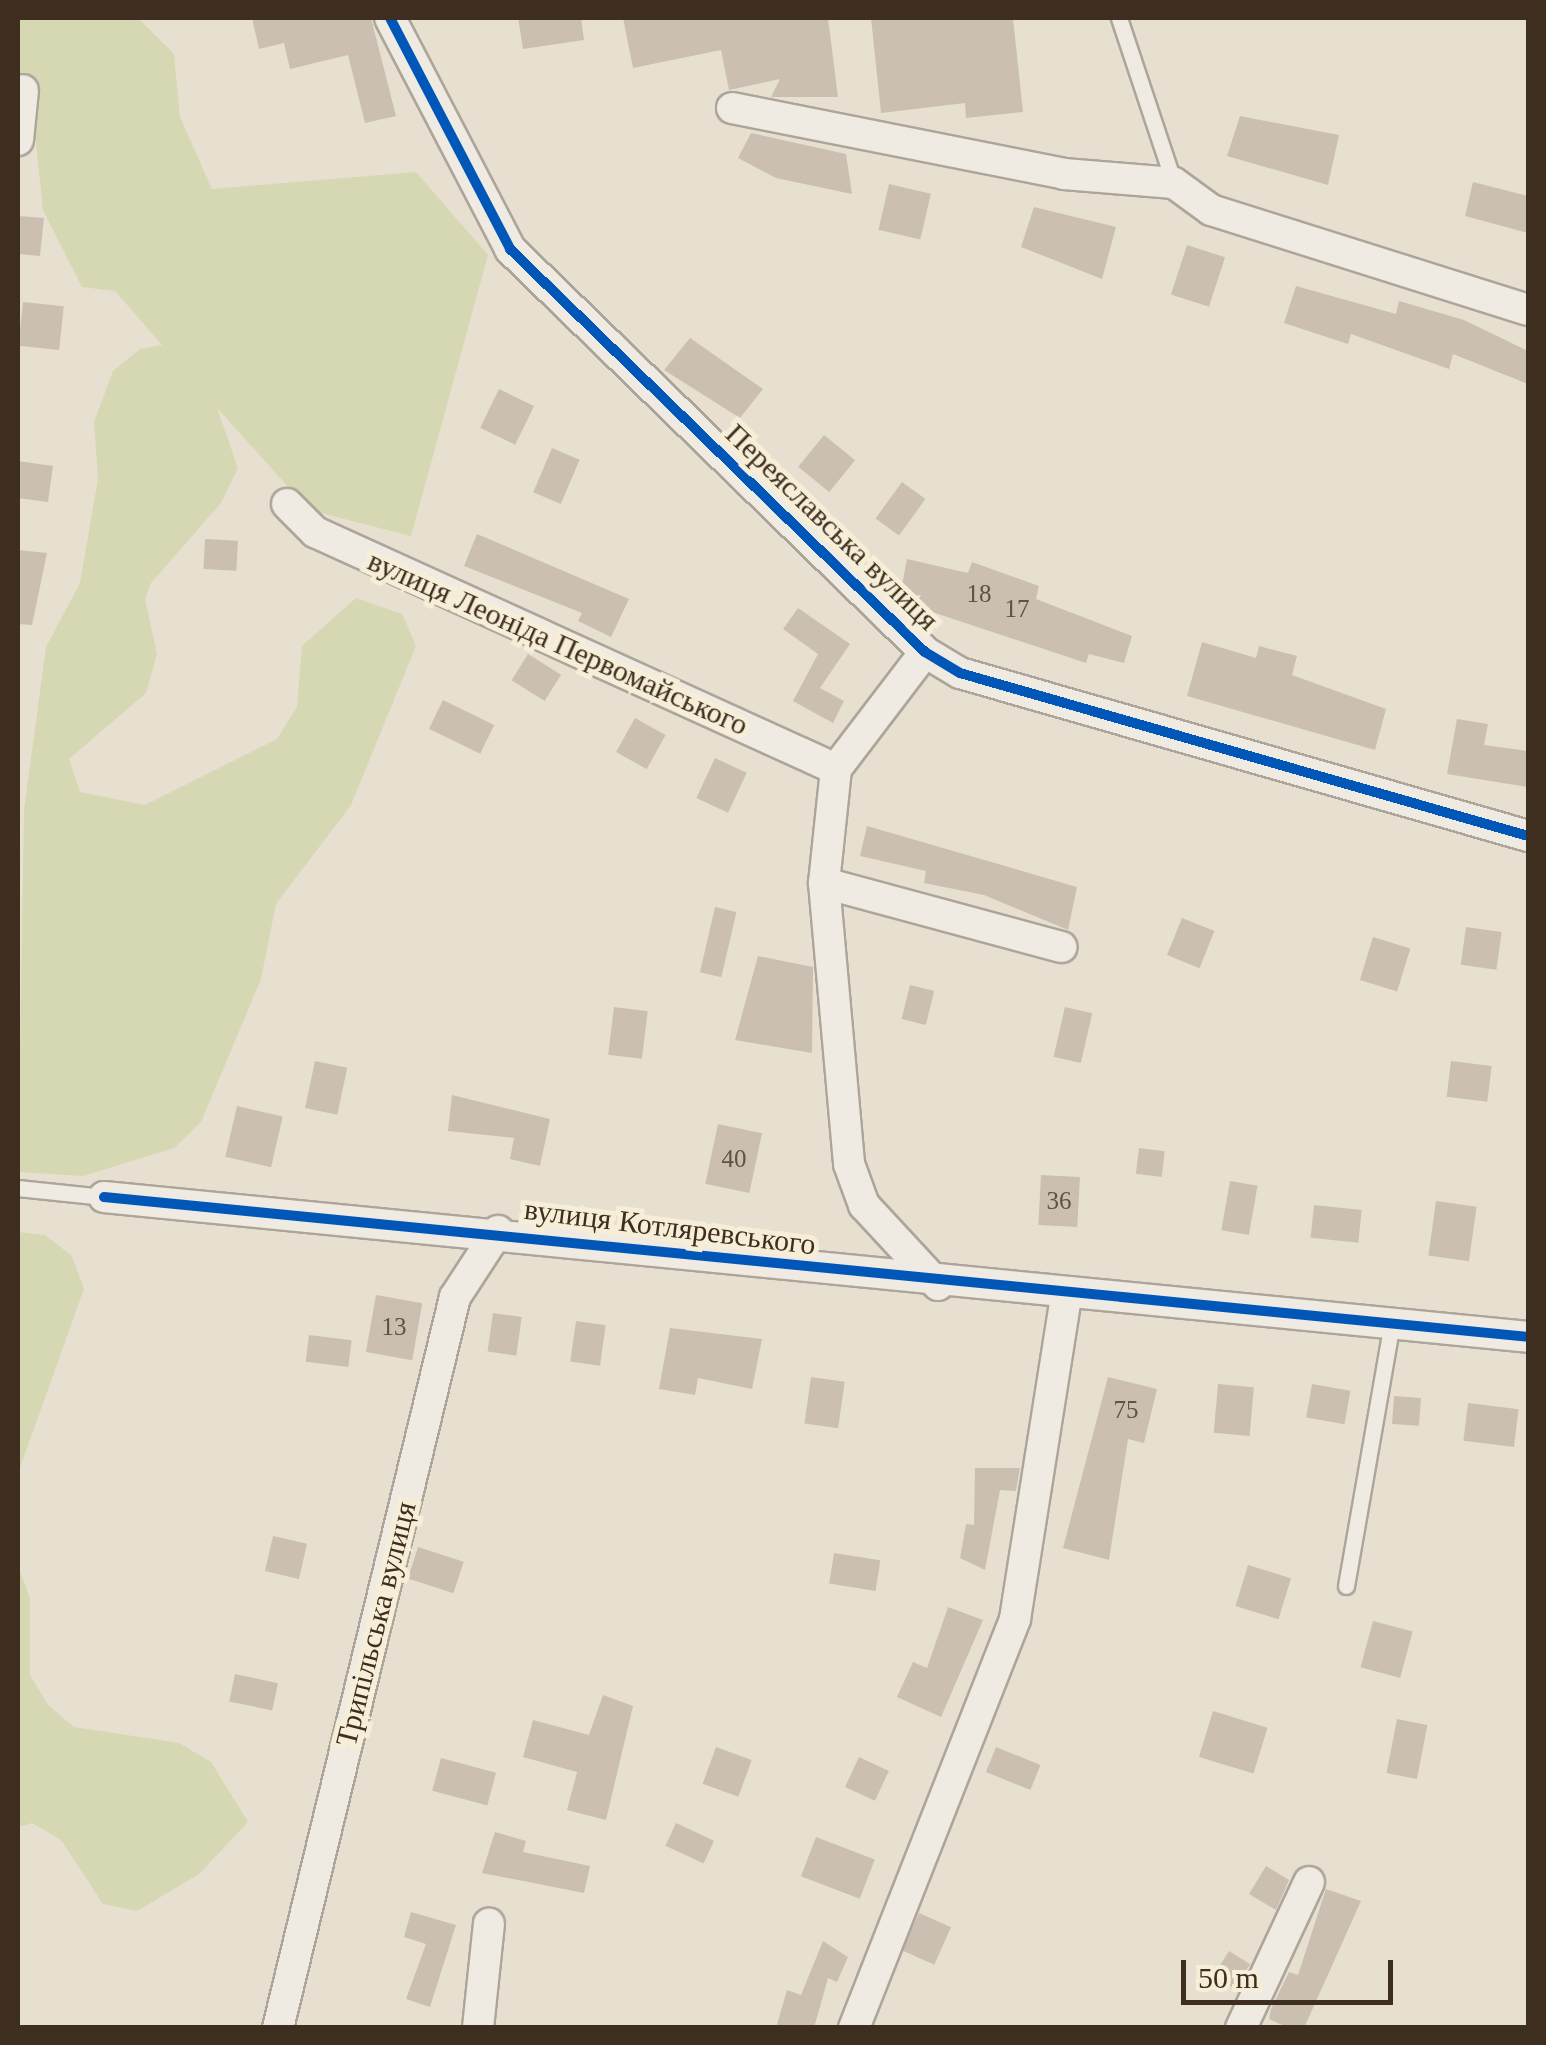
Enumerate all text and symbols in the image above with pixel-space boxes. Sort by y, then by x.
street label: Переяславська вулиця [718,416,946,638]
street label: вулиця Леоніда Первомайського [362,543,754,743]
house number: 18 [966,579,992,609]
house number: 17 [1004,594,1030,624]
house number: 40 [722,1144,746,1174]
house number: 36 [1046,1186,1072,1216]
street label: вулиця Котляревського [522,1191,818,1263]
house number: 13 [382,1312,406,1342]
house number: 75 [1114,1395,1138,1425]
street label: Трипільська вулиця [328,1498,424,1750]
scale bar [1186,1940,1398,2002]
text: 50 m [1198,1961,1259,1994]

